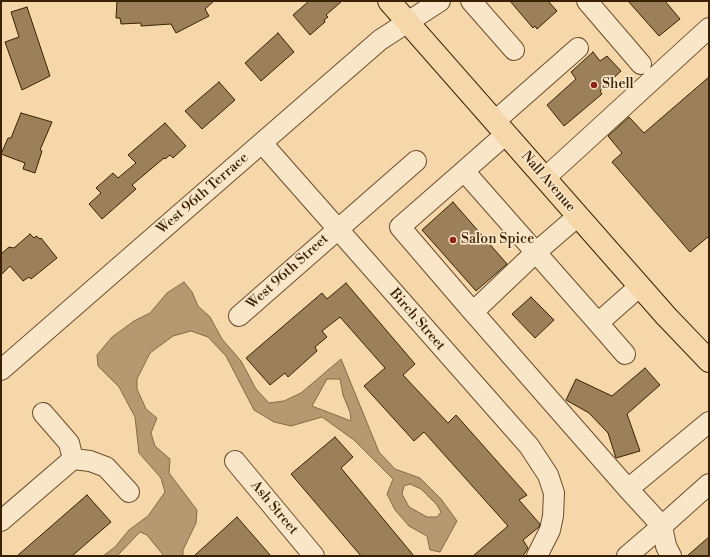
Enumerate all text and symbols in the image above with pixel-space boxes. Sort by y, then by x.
place label: Shell [602,77,634,93]
marker: Shell [589,80,599,90]
street label: Nall Avenue [517,148,579,216]
street label: West 96th Terrace [154,150,252,238]
street label: West 96th Street [244,231,332,313]
place label: Salon Spice [461,232,534,248]
marker: Salon Spice [448,235,458,245]
street label: Birch Street [386,286,448,354]
street label: Ash Street [247,478,301,538]

